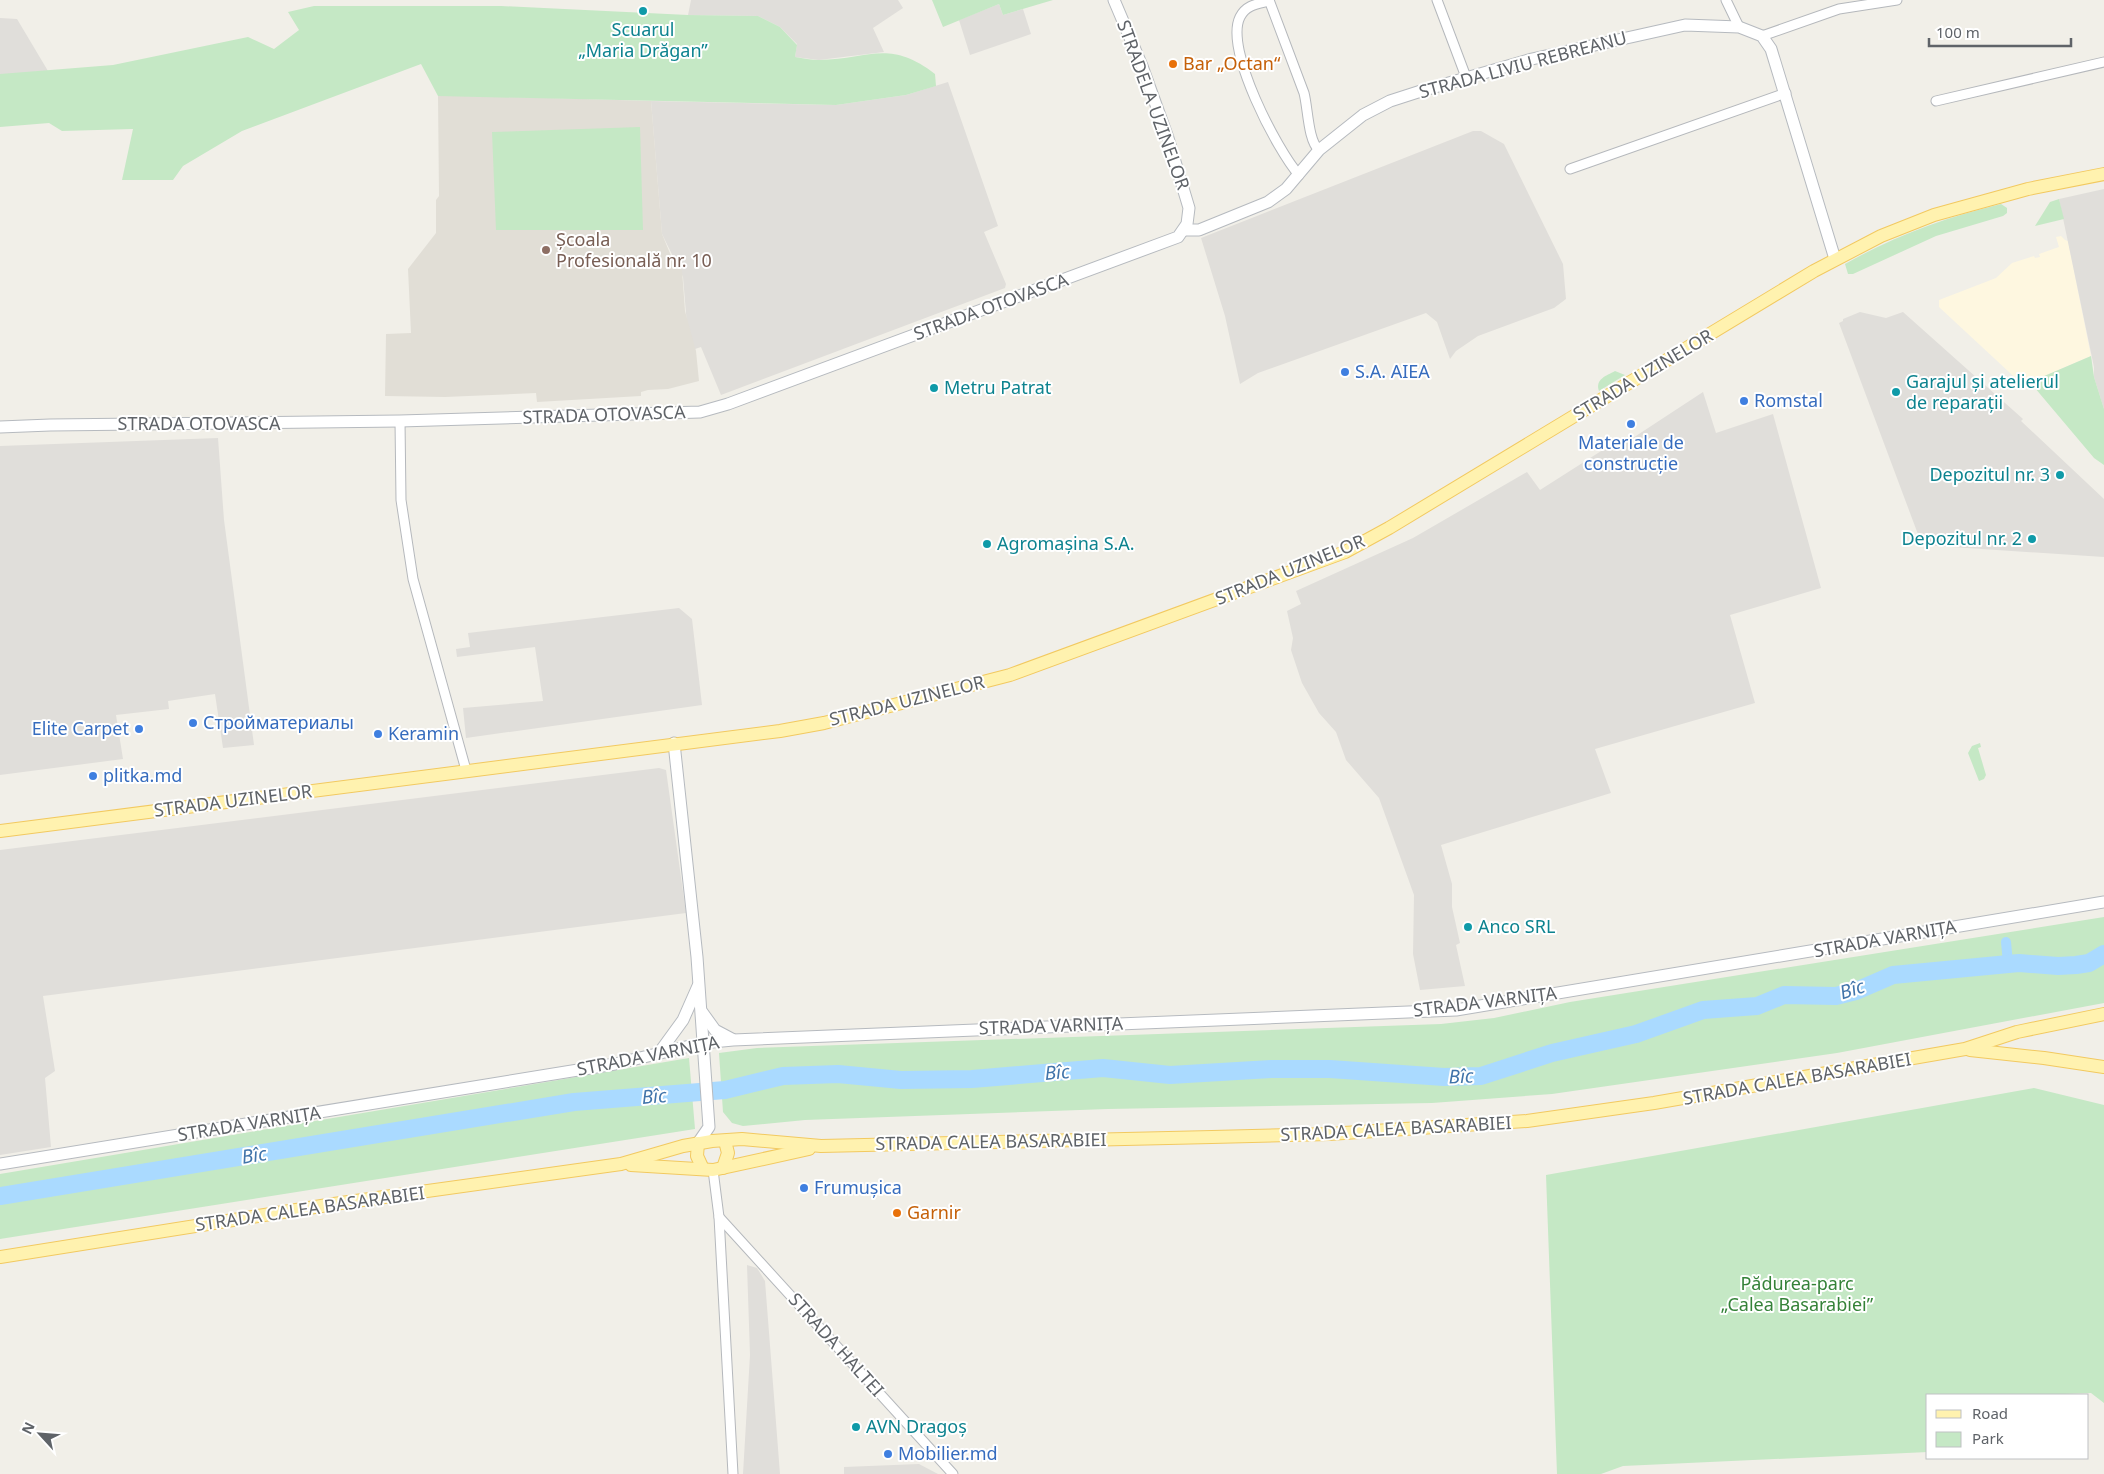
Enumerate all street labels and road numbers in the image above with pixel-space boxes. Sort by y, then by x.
street label: STRADELA UZINELOR [1112,16,1196,193]
street label: STRADA LIVIU REBREANU [1416,25,1629,103]
street label: STRADA OTOVASCA [910,267,1072,345]
street label: STRADA UZINELOR [1568,323,1717,425]
street label: STRADA OTOVASCA [522,399,686,429]
street label: STRADA OTOVASCA [118,411,281,435]
street label: STRADA UZINELOR [1211,528,1368,610]
street label: STRADA UZINELOR [827,669,987,731]
street label: STRADA UZINELOR [152,778,313,822]
street label: STRADA VARNIȚA [1812,914,1958,962]
street label: STRADA VARNIȚA [1412,980,1558,1022]
street label: STRADA VARNIȚA [978,1010,1124,1040]
street label: STRADA VARNIȚA [575,1029,721,1081]
street label: STRADA CALEA BASARABIEI [1681,1046,1913,1110]
street label: STRADA VARNIȚA [176,1100,323,1146]
street label: STRADA CALEA BASARABIEI [1280,1110,1512,1146]
street label: STRADA CALEA BASARABIEI [875,1127,1107,1155]
street label: STRADA CALEA BASARABIEI [194,1180,426,1236]
street label: STRADA HALTEI [784,1287,890,1401]

